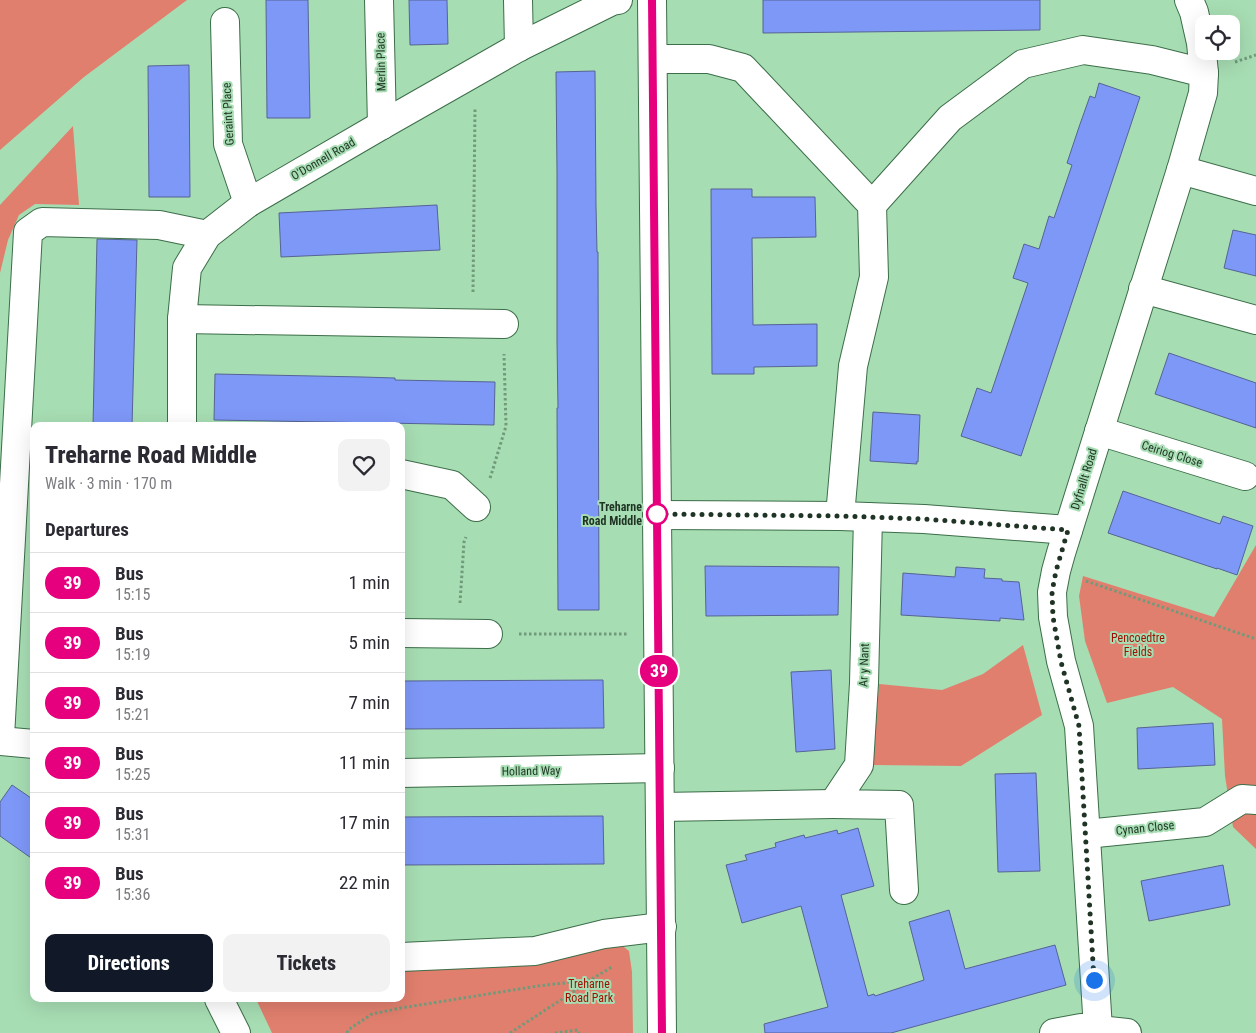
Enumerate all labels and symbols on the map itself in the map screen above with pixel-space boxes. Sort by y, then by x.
street label: Merlin Place [373,32,389,91]
street label: Geraint Place [219,82,237,146]
street label: O'Donnell Road [288,135,358,183]
street label: Ceiriog Close [1140,438,1205,470]
street label: Dyfnallt Road [1068,447,1100,511]
place label: Treharne Road Middle [582,500,642,528]
marker: Treharne Road Middle [646,503,668,525]
park label: Pencoedtre Fields [1111,631,1165,659]
street label: Ar y Nant [856,643,872,687]
line badge: 39 [636,655,682,687]
street label: Holland Way [501,763,561,779]
street label: Cynan Close [1115,818,1175,838]
your location [1082,968,1107,993]
park label: Treharne Road Park [565,977,614,1005]

